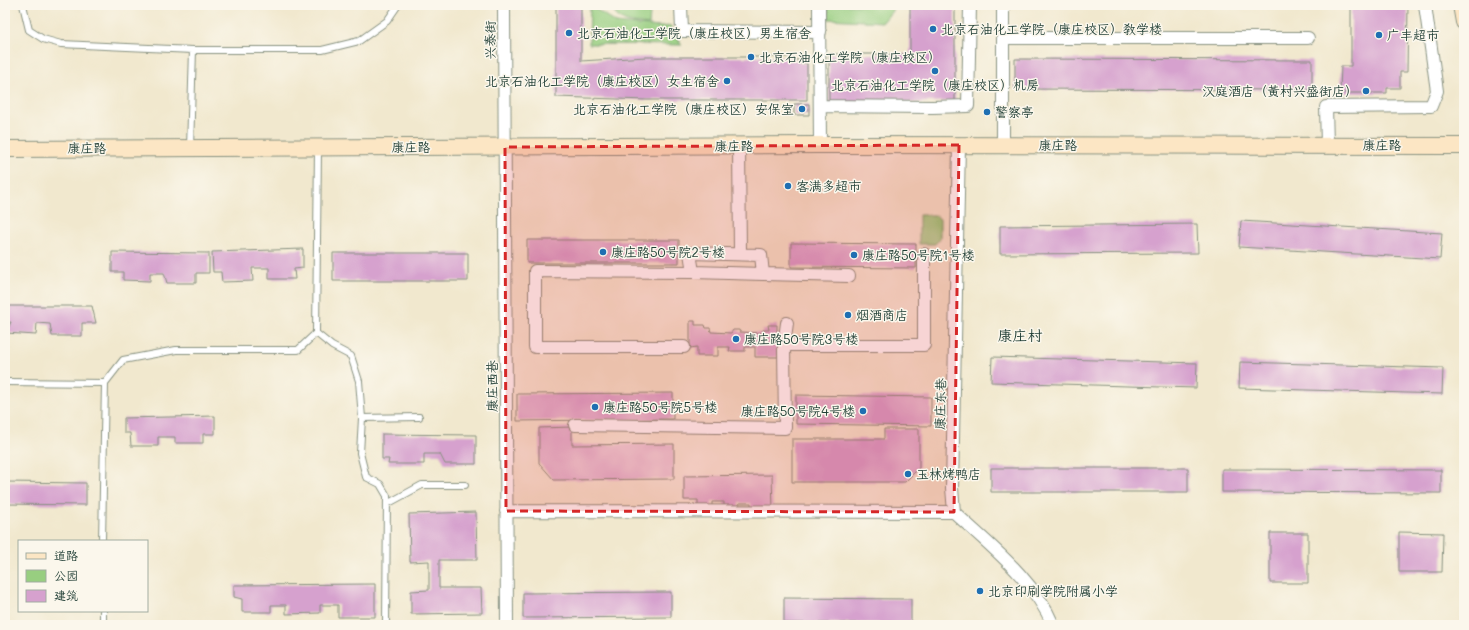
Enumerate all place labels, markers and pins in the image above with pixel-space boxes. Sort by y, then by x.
place label: 北京石油化工学院（康庄校区）教学楼 [941,20,1162,37]
place label: 北京石油化工学院（康庄校区）男生宿舍 [577,24,811,41]
marker: 北京石油化工学院（康庄校区）教学楼 [928,24,938,34]
place label: 广丰超市 [1387,26,1439,43]
marker: 北京石油化工学院（康庄校区）男生宿舍 [564,28,574,38]
marker: 广丰超市 [1374,30,1384,40]
place label: 北京石油化工学院（康庄校区） [759,48,941,65]
marker: 北京石油化工学院（康庄校区） [746,52,756,62]
marker: 北京石油化工学院（康庄校区）机房 [930,66,940,76]
place label: 北京石油化工学院（康庄校区）女生宿舍 [485,72,719,89]
marker: 北京石油化工学院（康庄校区）女生宿舍 [722,76,732,86]
place label: 北京石油化工学院（康庄校区）机房 [831,76,1039,93]
place label: 汉庭酒店（黄村兴盛街店） [1202,82,1358,99]
marker: 汉庭酒店（黄村兴盛街店） [1361,86,1371,96]
place label: 北京石油化工学院（康庄校区）安保室 [573,100,794,117]
place label: 警察亭 [995,103,1034,120]
marker: 北京石油化工学院（康庄校区）安保室 [797,104,807,114]
marker: 警察亭 [982,107,992,117]
place label: 客满多超市 [796,177,861,194]
marker: 客满多超市 [783,181,793,191]
place label: 康庄路50号院2号楼 [611,243,725,260]
place label: 康庄路50号院1号楼 [862,246,974,263]
marker: 康庄路50号院2号楼 [598,247,608,257]
marker: 康庄路50号院1号楼 [849,250,859,260]
place label: 烟酒商店 [856,306,908,323]
marker: 烟酒商店 [843,310,853,320]
place label: 康庄路50号院3号楼 [744,330,858,347]
marker: 康庄路50号院3号楼 [731,334,741,344]
place label: 康庄路50号院5号楼 [603,398,717,415]
marker: 康庄路50号院5号楼 [590,402,600,412]
place label: 康庄路50号院4号楼 [741,402,855,419]
marker: 康庄路50号院4号楼 [858,406,868,416]
place label: 玉林烤鸭店 [916,465,981,482]
marker: 玉林烤鸭店 [903,469,913,479]
place label: 北京印刷学院附属小学 [988,582,1118,599]
marker: 北京印刷学院附属小学 [975,586,985,596]

